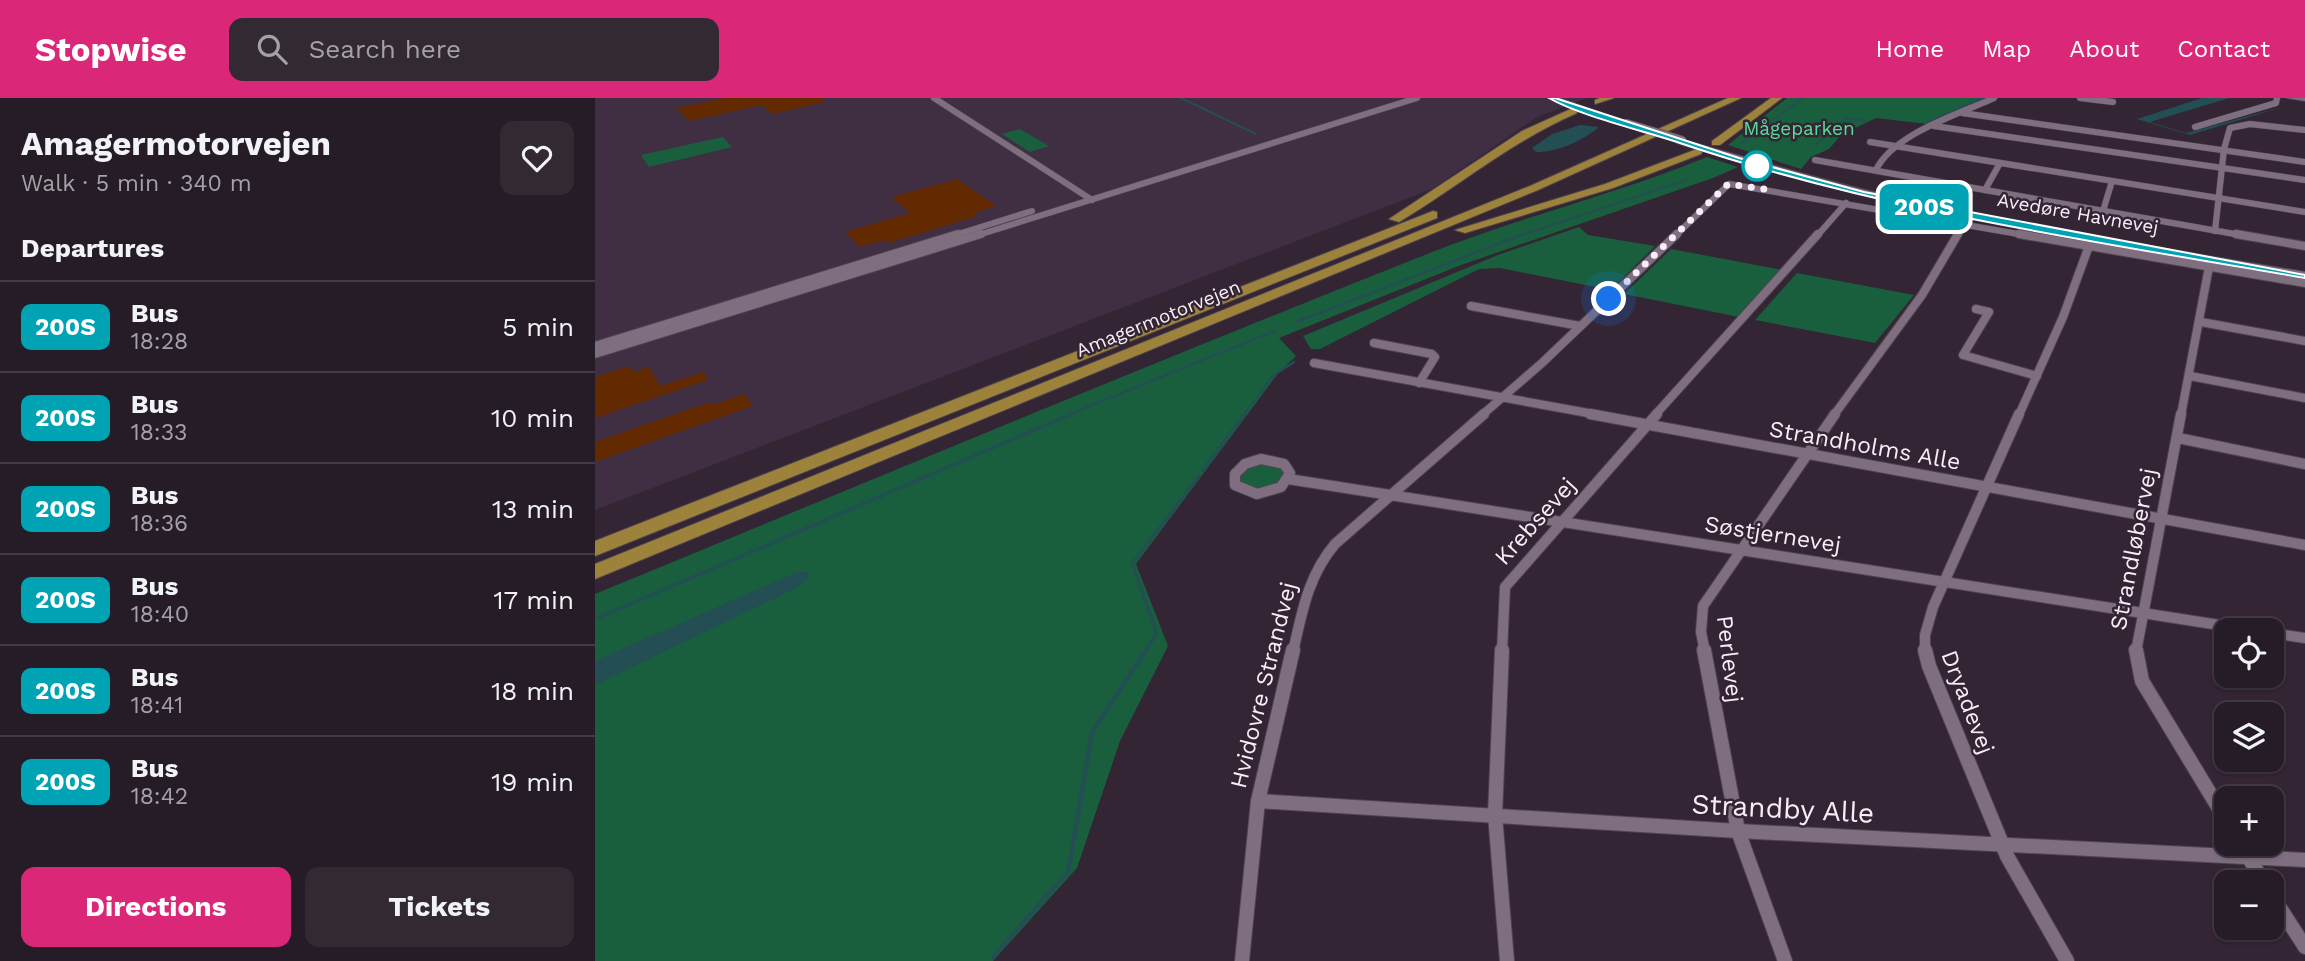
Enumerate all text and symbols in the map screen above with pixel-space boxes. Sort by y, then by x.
search box [229,18,719,81]
text: Stopwise [35,30,187,69]
icon: search [253,30,291,68]
text: Search here [309,34,461,64]
text: Home [1876,35,1944,63]
text: Map [1982,35,2031,63]
text: About [2069,35,2139,63]
text: Contact [2177,35,2270,63]
park label: Mågeparken [1743,117,1855,140]
button: heart [500,121,574,195]
text: Amagermotorvejen [21,124,331,163]
unlabelled marker [1742,151,1772,181]
text: Walk · 5 min · 340 m [21,170,252,197]
line badge: 200S [1875,184,1973,230]
street label: Avedøre Havnevej [1995,188,2160,239]
text: 200S [1894,193,1954,221]
text: Departures [21,233,164,263]
street label: Amagermotorvejen [1073,275,1244,362]
your location [1591,281,1626,316]
text: Bus [131,298,178,328]
text: 5 min [502,312,574,342]
text: 200S [35,313,96,341]
text: 18:28 [131,328,188,355]
text: Bus [131,389,178,419]
text: 10 min [491,403,574,433]
text: 200S [35,404,96,432]
street label: Strandholms Alle [1767,415,1963,476]
text: 18:33 [131,419,187,446]
street label: Strandløbervej [2105,466,2162,632]
street label: Krebsevej [1489,472,1582,571]
text: Bus [131,480,178,510]
text: 13 min [492,494,574,524]
text: 200S [35,495,96,523]
text: 18:36 [131,510,188,537]
street label: Søstjernevej [1703,510,1843,559]
text: Bus [131,571,178,601]
street label: Hvidovre Strandvej [1225,579,1302,791]
text: 17 min [493,585,574,615]
text: 200S [35,586,96,614]
text: 18:40 [131,601,189,628]
street label: Perlevej [1711,614,1748,704]
map controls [2214,618,2284,940]
button: locate [2214,618,2284,688]
street label: Dryadevej [1935,646,2000,758]
text: Bus [131,662,178,692]
text: 18 min [491,676,574,706]
text: 200S [35,677,96,705]
text: 18:41 [131,692,183,719]
button: layers [2214,702,2284,772]
text: Bus [131,753,178,783]
text: 19 min [491,767,574,797]
text: 200S [35,768,96,796]
text: 18:42 [131,783,188,810]
button: + [2214,786,2284,856]
street label: Strandby Alle [1691,787,1875,830]
button: Directions [21,867,291,947]
button: Tickets [305,867,574,947]
button: − [2214,870,2284,940]

